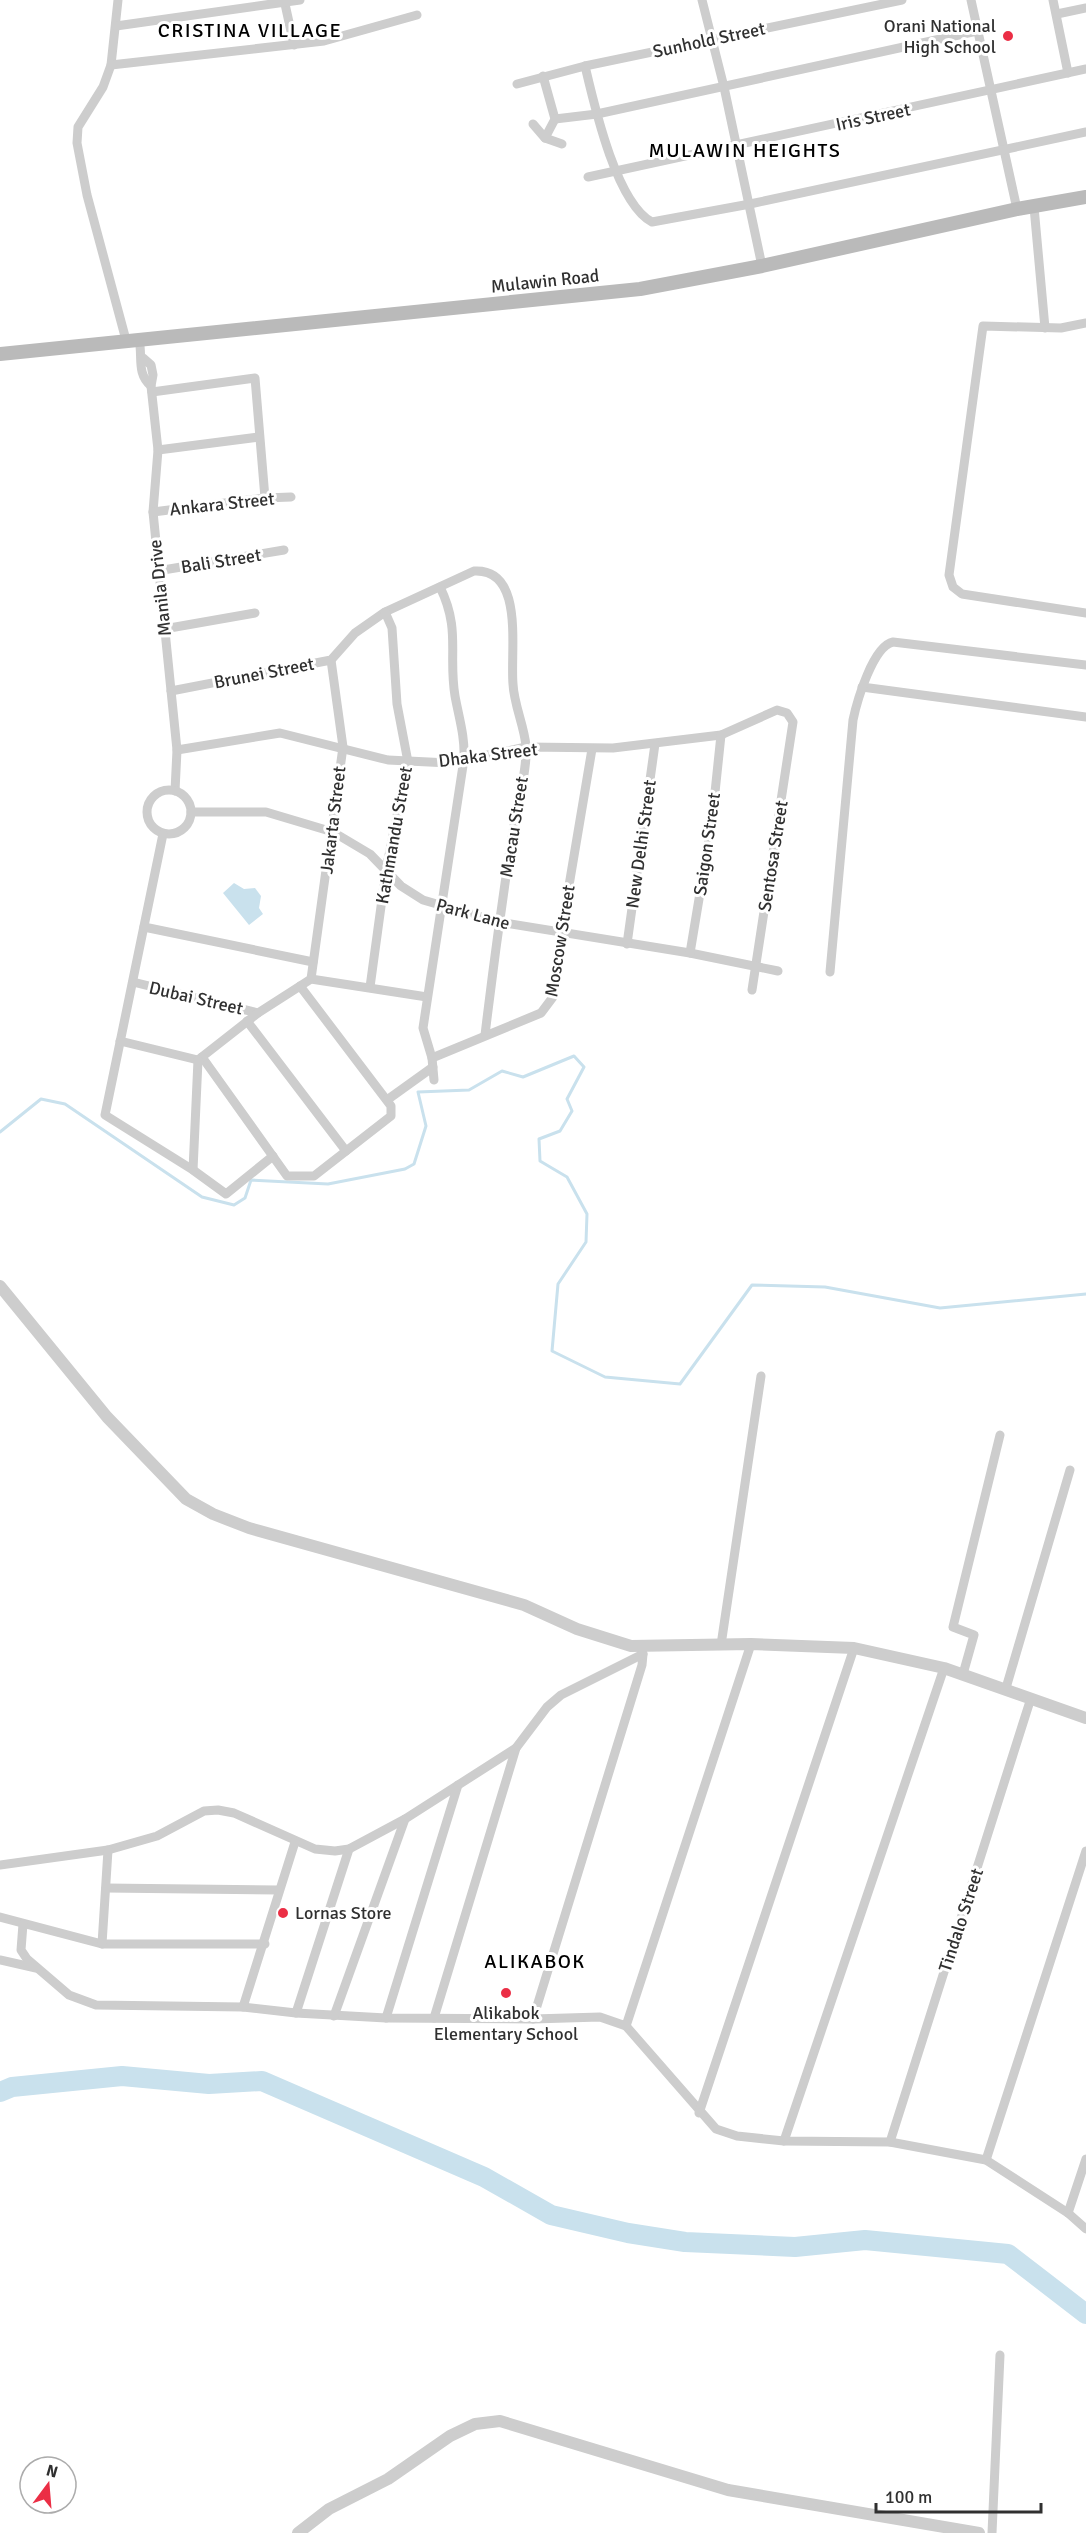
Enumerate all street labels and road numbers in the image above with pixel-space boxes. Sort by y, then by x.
street label: Sunhold Street [651,17,767,63]
street label: Iris Street [834,98,912,136]
street label: Mulawin Road [490,264,600,298]
street label: Ankara Street [168,488,276,520]
street label: Manila Drive [144,539,176,637]
street label: Bali Street [179,544,263,578]
street label: Brunei Street [212,653,316,693]
street label: Dhaka Street [437,738,539,772]
street label: Kathmandu Street [371,764,417,906]
street label: Jakarta Street [315,765,351,875]
street label: Macau Street [495,775,533,879]
street label: New Delhi Street [621,778,661,910]
street label: Saigon Street [689,791,725,897]
street label: Sentosa Street [753,799,793,913]
street label: Moscow Street [540,883,580,999]
street label: Park Lane [434,894,512,934]
street label: Dubai Street [147,976,245,1020]
street label: Tindalo Street [934,1865,988,1975]

